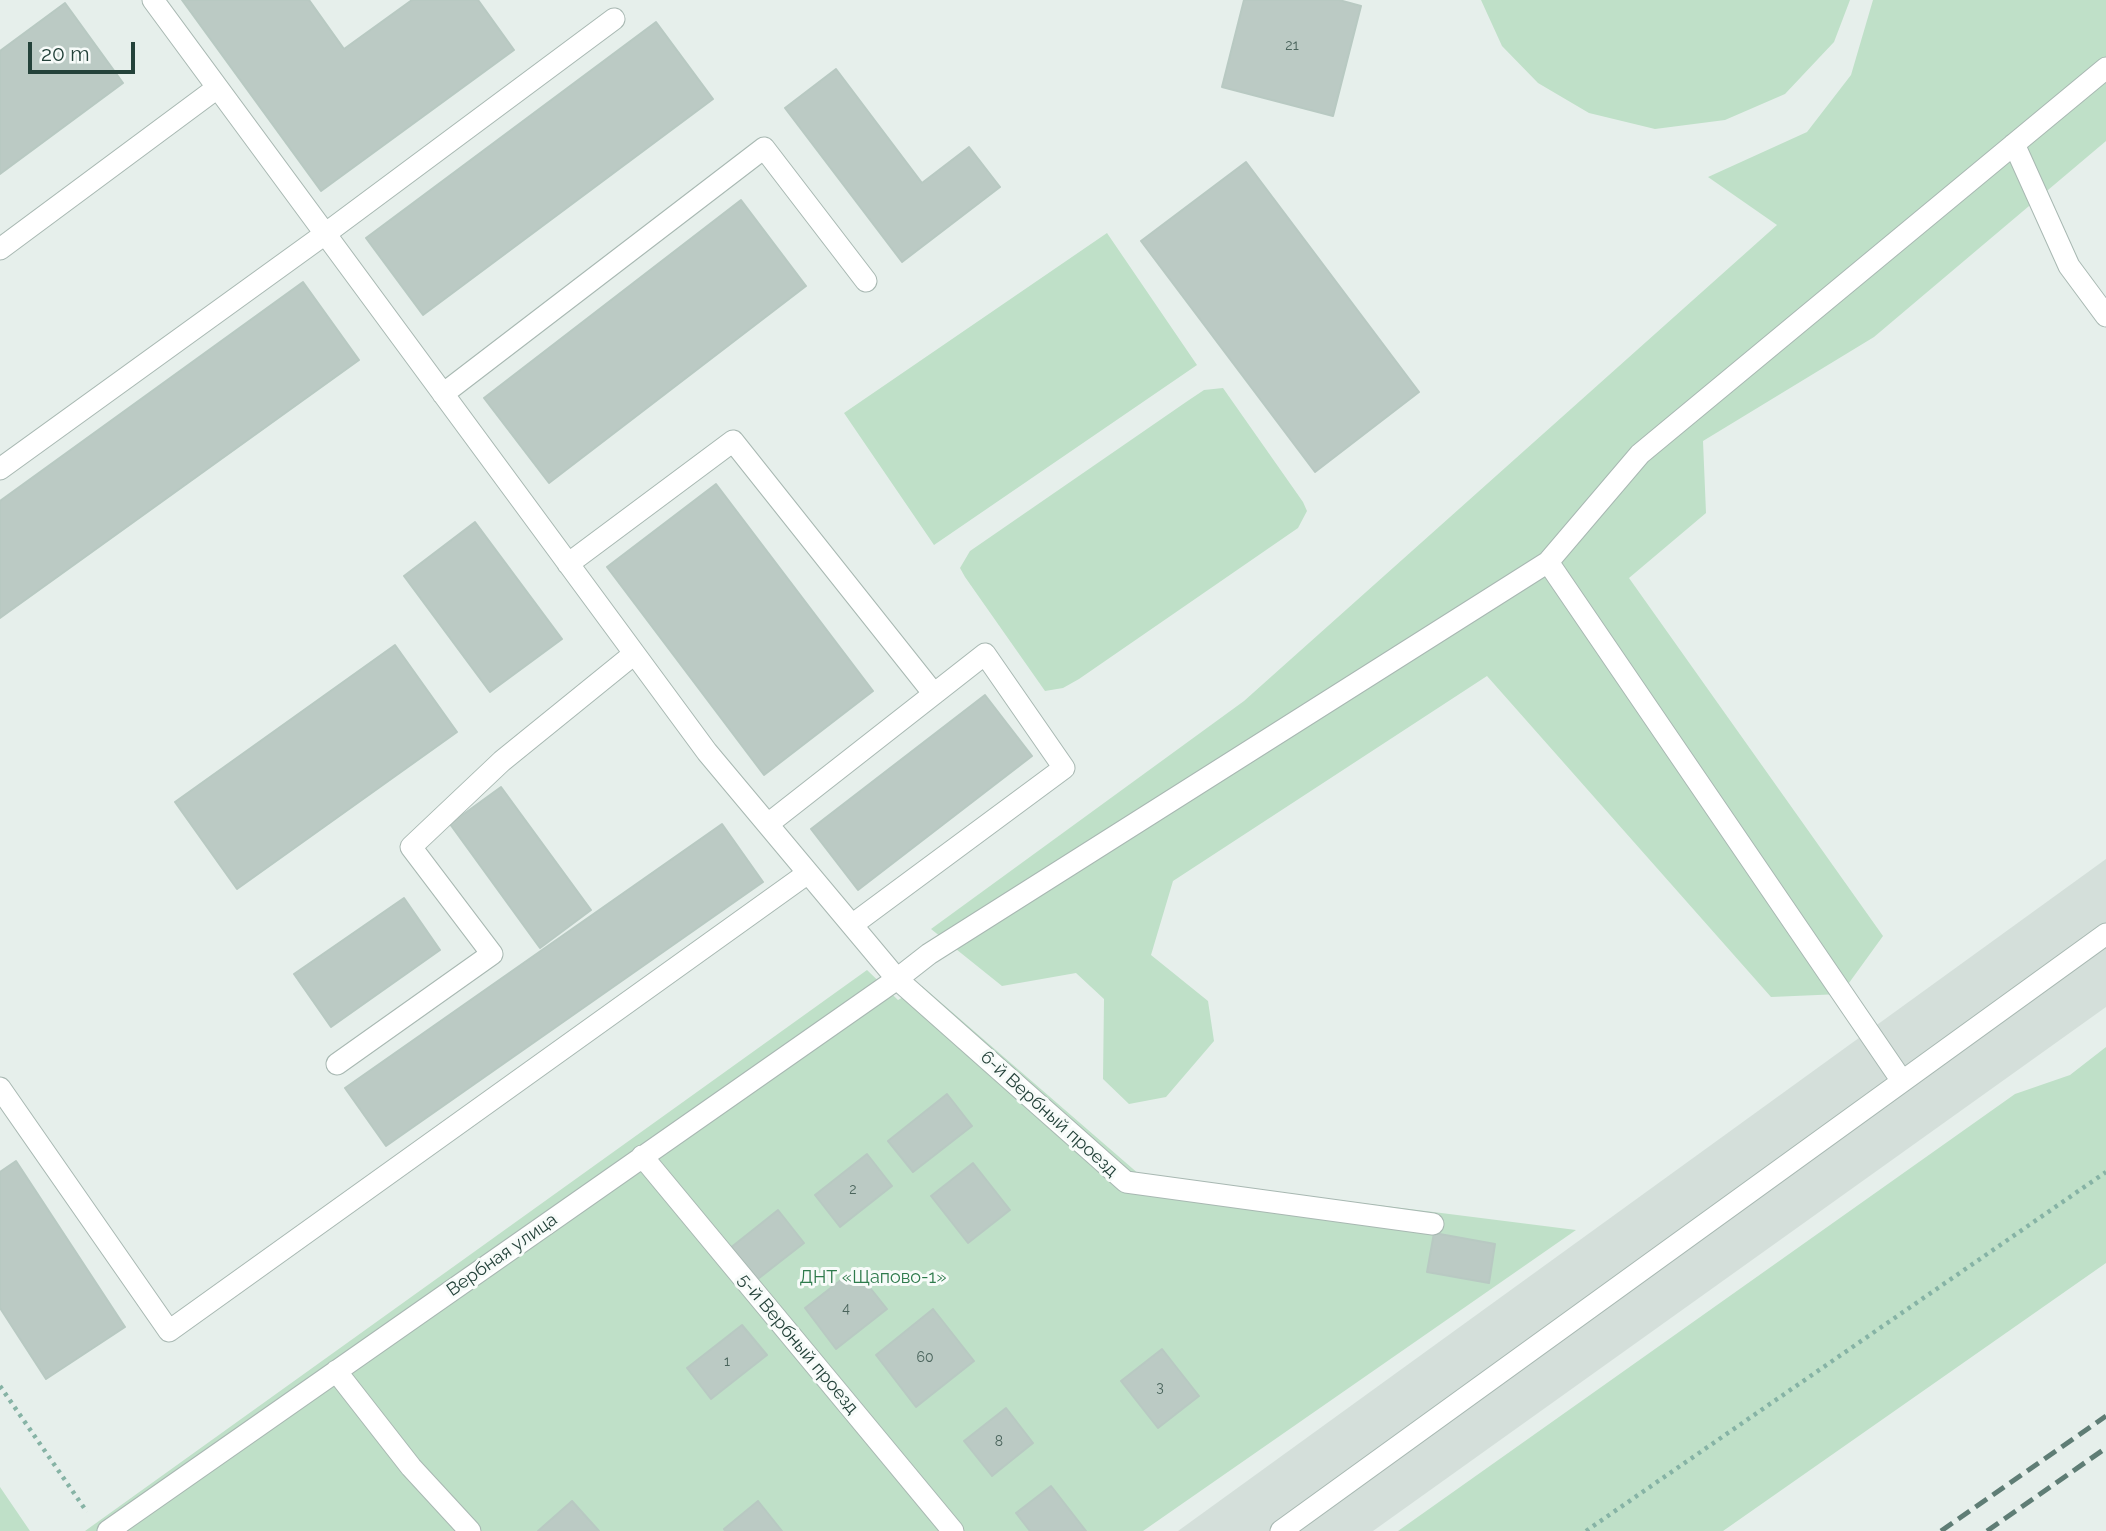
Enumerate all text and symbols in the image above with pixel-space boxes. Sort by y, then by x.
scale bar [32,28,138,72]
house number: 21 [1285,38,1299,54]
text: 20 m [41,41,89,66]
street label: 6-й Вербный проезд [976,1047,1122,1181]
house number: 2 [849,1182,857,1198]
street label: Вербная улица [443,1209,561,1301]
park label: ДНТ «Щапово-1» [799,1267,947,1289]
street label: 5-й Вербный проезд [733,1269,863,1419]
house number: 4 [842,1301,850,1317]
house number: 60 [916,1350,934,1366]
house number: 1 [724,1354,730,1370]
house number: 3 [1156,1380,1164,1396]
house number: 8 [995,1434,1003,1450]

